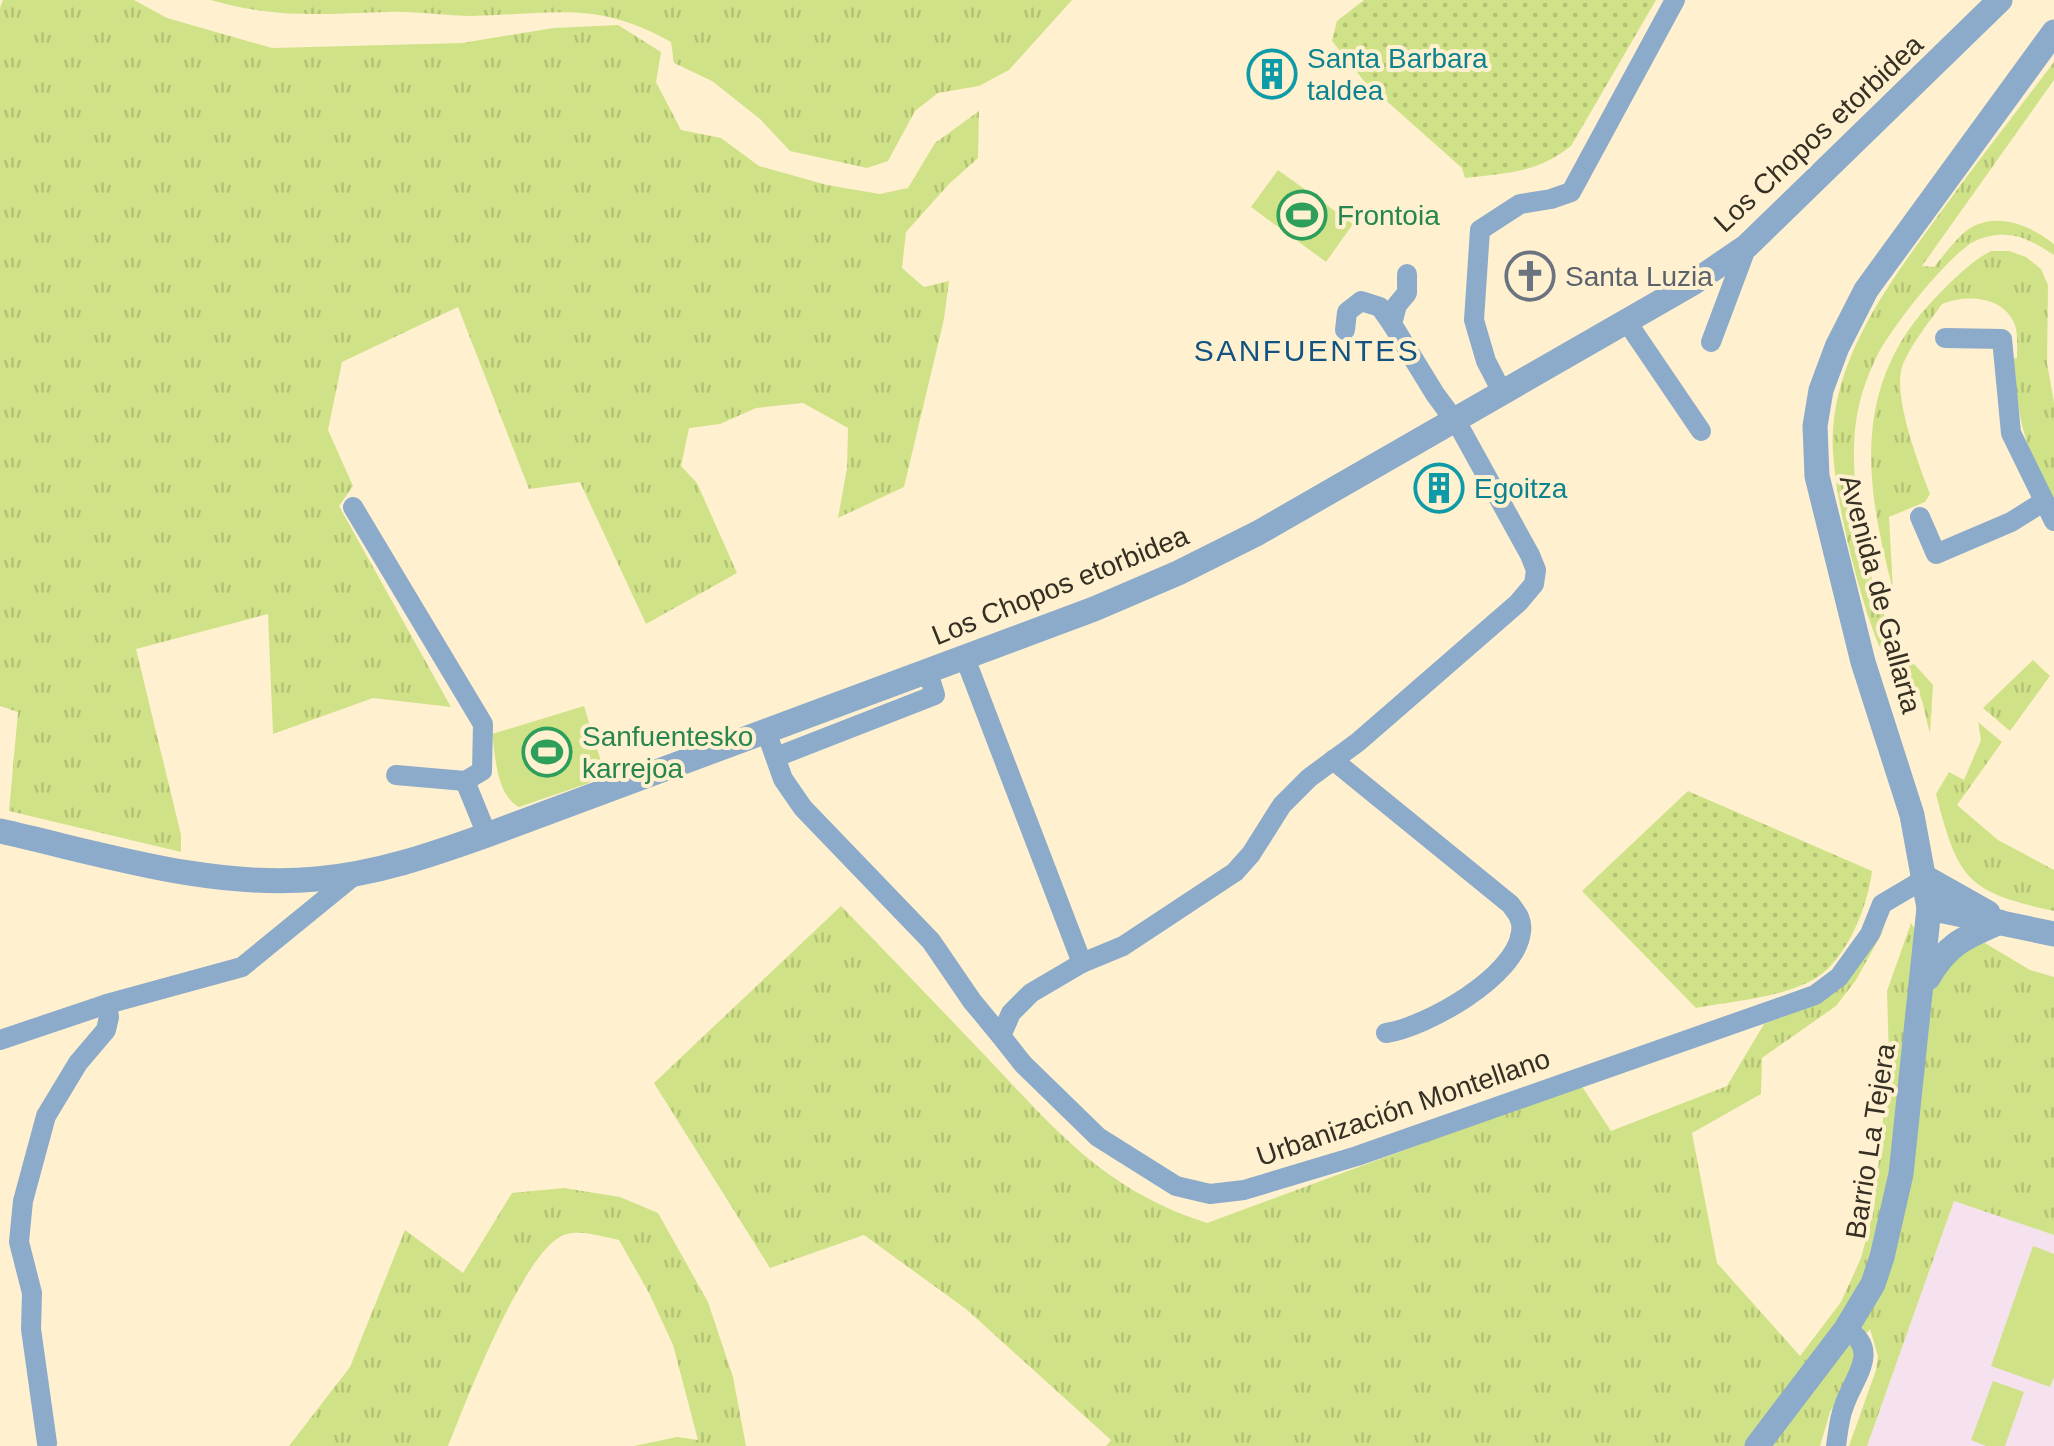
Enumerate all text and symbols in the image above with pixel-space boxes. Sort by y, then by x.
street label: Los Chopos etorbidea [1708,28,1929,238]
place label: Santa Barbara taldea [1307,43,1488,106]
building icon: Santa Barbara taldea [1246,48,1298,100]
sports icon: Frontoia [1276,189,1328,241]
place label: Frontoia [1337,200,1440,231]
church icon: Santa Luzia [1504,250,1556,302]
place label: Santa Luzia [1565,261,1713,292]
district label: SANFUENTES [1194,334,1420,367]
building icon: Egoitza [1413,462,1465,514]
street label: Avenida de Gallarta [1834,472,1927,717]
place label: Egoitza [1474,473,1568,504]
street label: Los Chopos etorbidea [927,520,1193,651]
place label: Sanfuentesko karrejoa [582,721,753,784]
sports icon: Sanfuentesko karrejoa [521,726,573,778]
street label: Barrio La Tejera [1840,1041,1901,1241]
street label: Urbanización Montellano [1252,1043,1554,1172]

